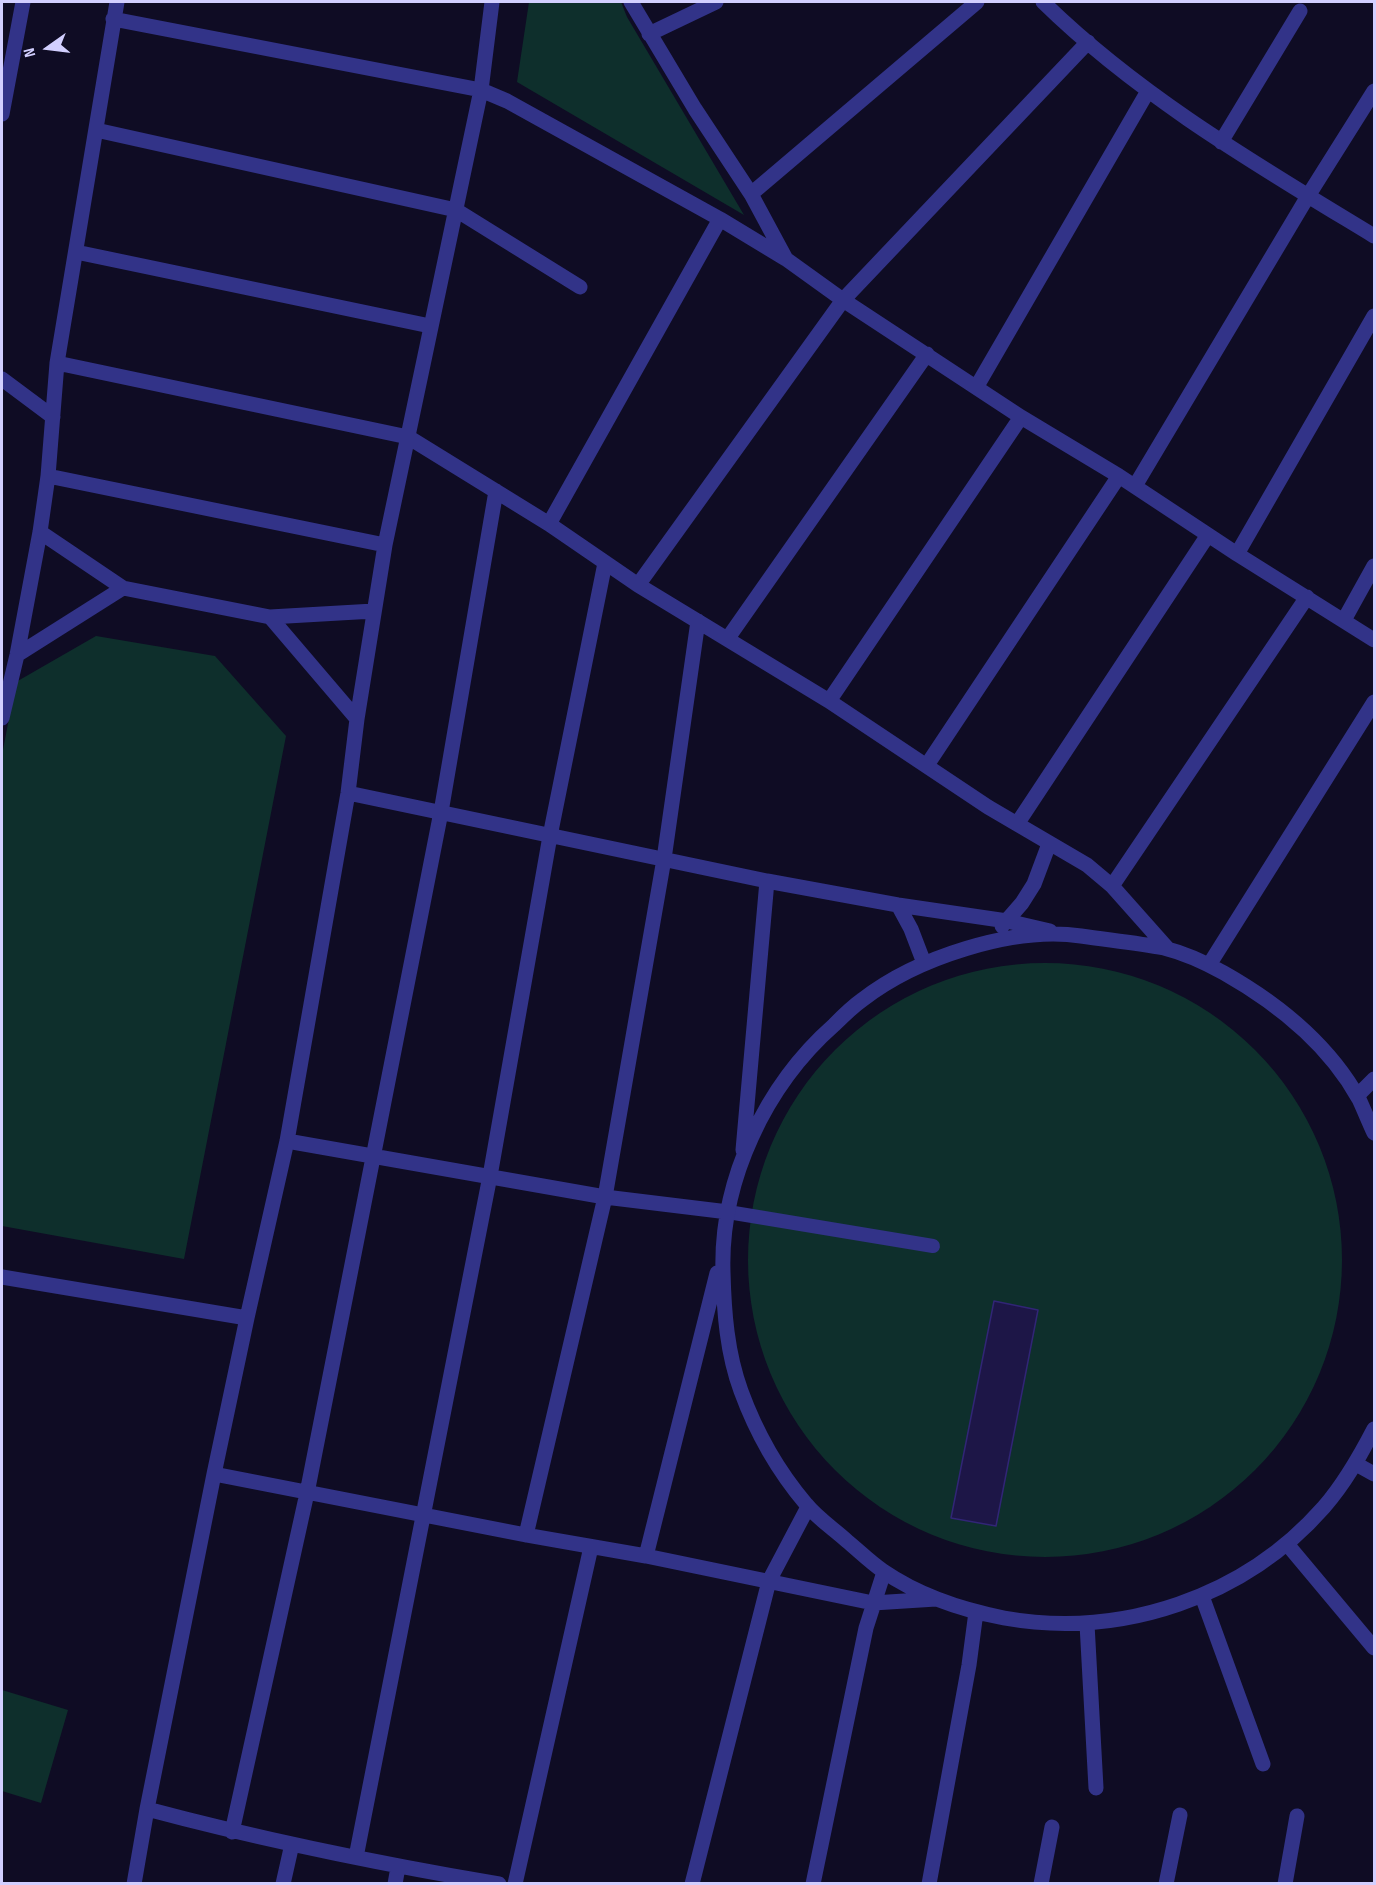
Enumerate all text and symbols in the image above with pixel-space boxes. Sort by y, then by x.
north arrow [18,18,78,78]
text: N [20,46,40,59]

